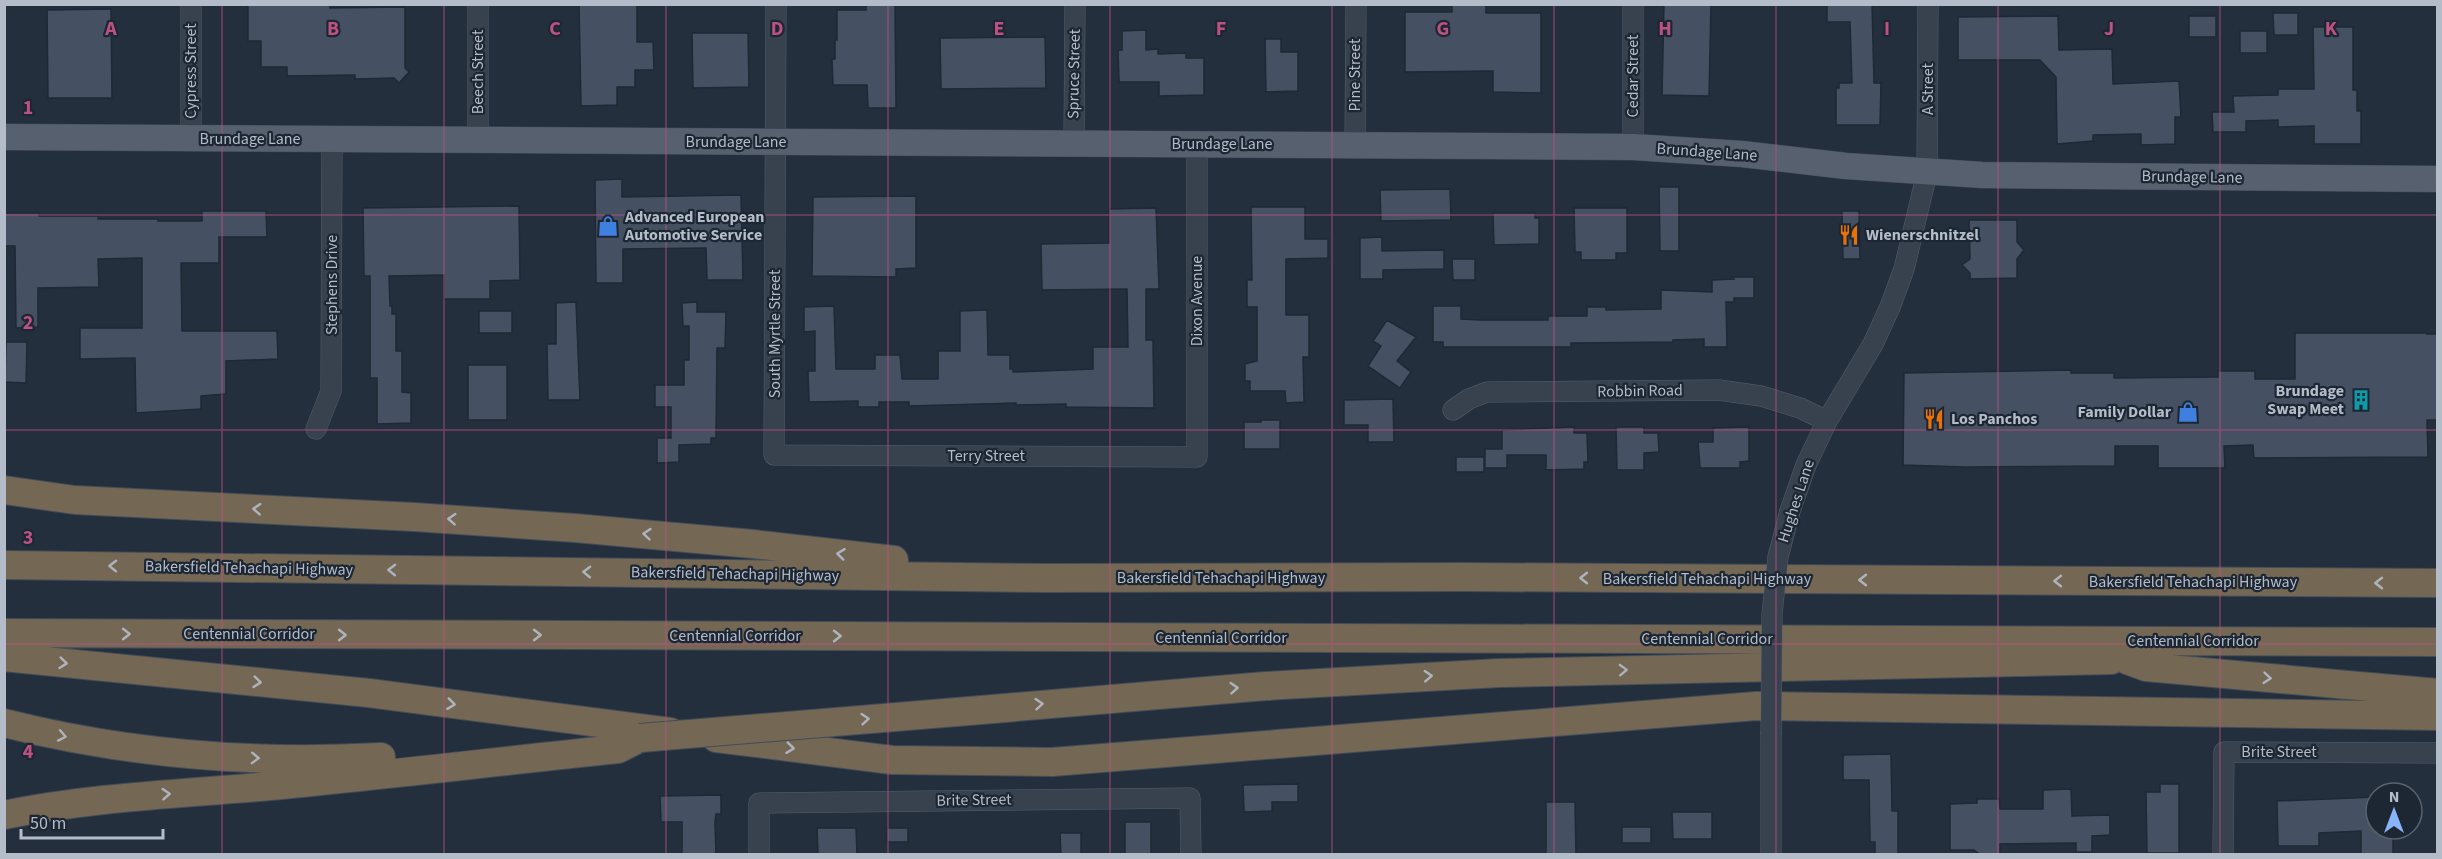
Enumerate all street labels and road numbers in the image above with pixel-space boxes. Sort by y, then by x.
street label: Cypress Street [180,23,202,119]
street label: Spruce Street [1062,28,1086,119]
street label: Beech Street [467,29,489,114]
street label: Cedar Street [1622,34,1644,117]
street label: Pine Street [1344,38,1366,111]
street label: A Street [1917,62,1939,115]
street label: Brundage Lane [200,128,300,150]
street label: Brundage Lane [686,131,786,153]
street label: Brundage Lane [1172,133,1272,155]
street label: Brundage Lane [1656,138,1758,166]
street label: Brundage Lane [2141,165,2243,189]
street label: Stephens Drive [321,235,343,335]
street label: Dixon Avenue [1186,256,1208,346]
street label: South Myrtle Street [764,269,786,398]
street label: Robbin Road [1597,379,1683,403]
street label: Terry Street [947,445,1025,467]
street label: Hughes Lane [1772,457,1820,545]
street label: Bakersfield Tehachapi Highway [145,555,354,581]
street label: Bakersfield Tehachapi Highway [631,561,840,587]
street label: Bakersfield Tehachapi Highway [1117,567,1326,589]
street label: Bakersfield Tehachapi Highway [1603,568,1812,590]
street label: Bakersfield Tehachapi Highway [2089,571,2298,593]
street label: Centennial Corridor [183,623,315,645]
street label: Centennial Corridor [669,625,801,647]
street label: Centennial Corridor [1155,627,1287,649]
street label: Centennial Corridor [1641,628,1773,650]
street label: Centennial Corridor [2127,630,2259,652]
street label: Brite Street [2241,741,2317,763]
street label: Brite Street [936,788,1012,812]

